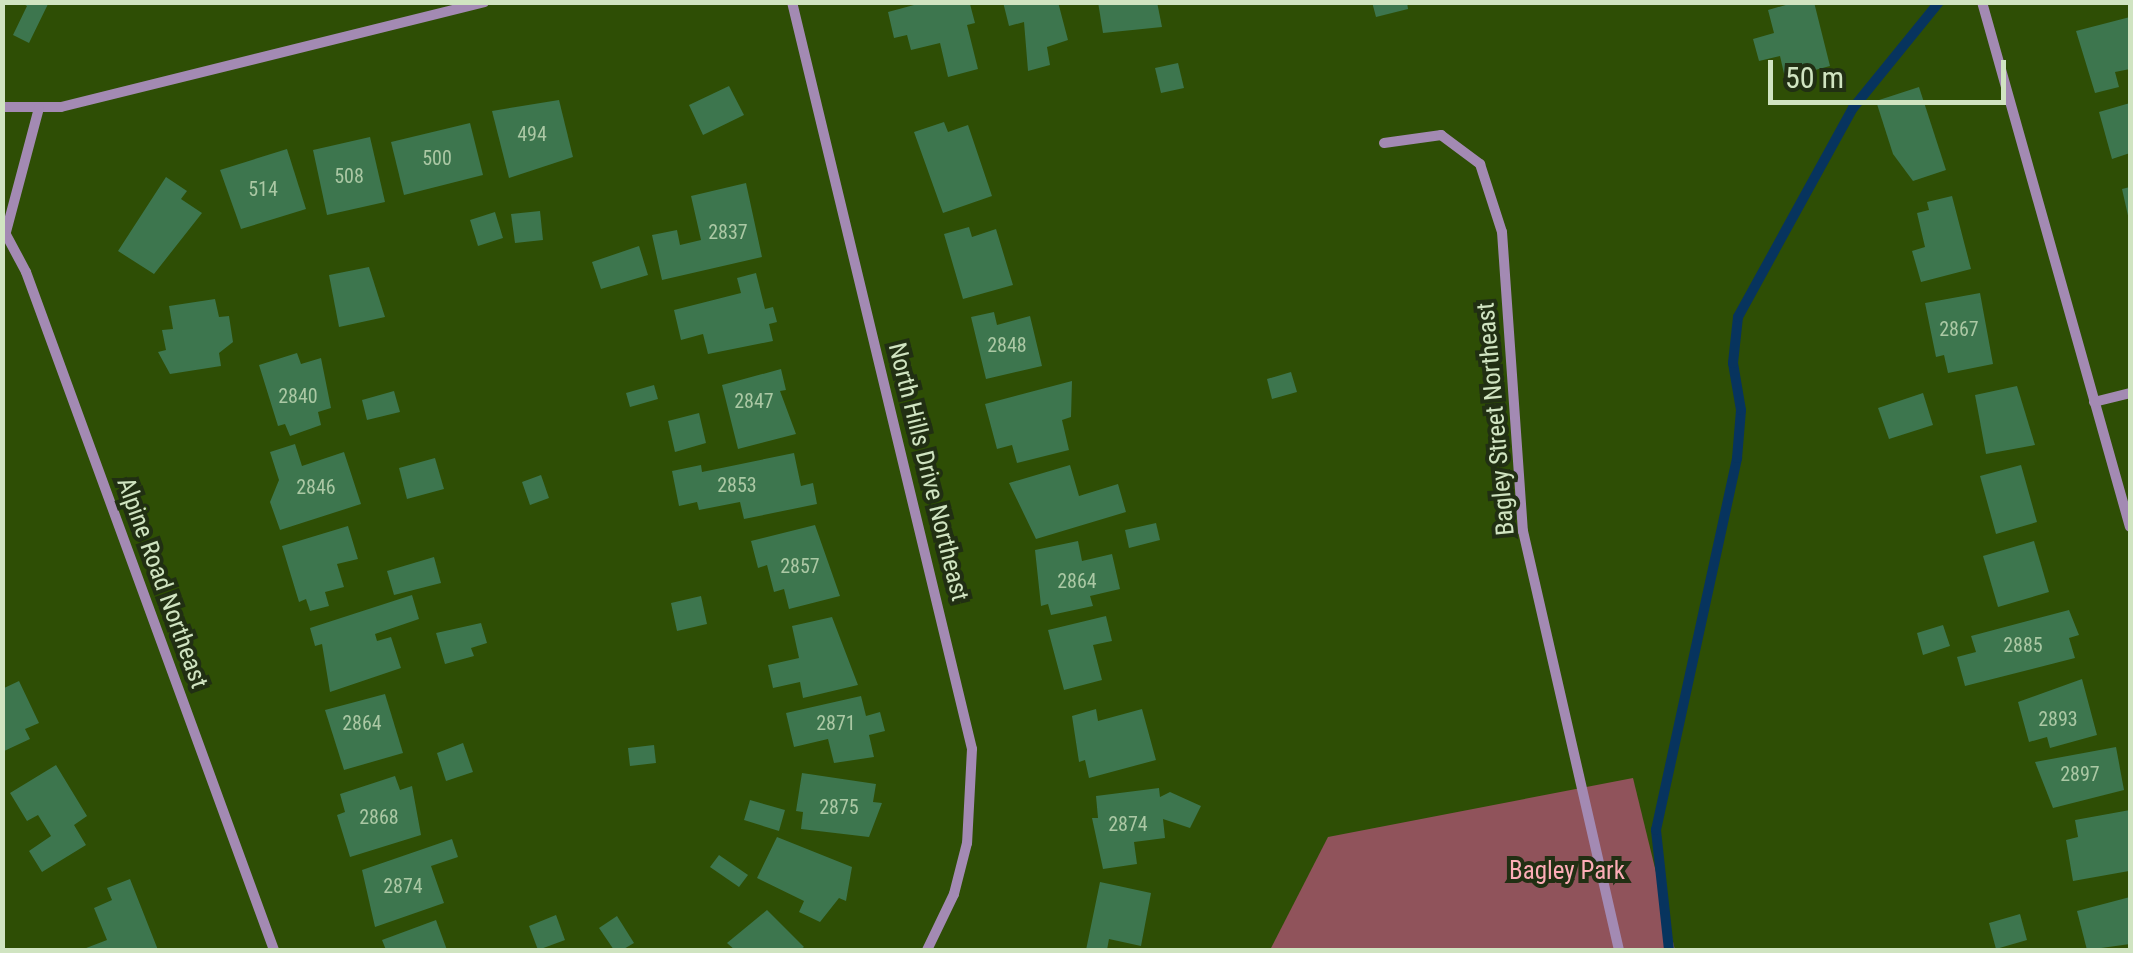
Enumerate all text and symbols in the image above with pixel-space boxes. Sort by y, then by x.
scale bar [1773,40,2010,102]
text: 50 m [1785,60,1844,95]
house number: 494 [517,122,547,146]
house number: 500 [422,146,452,170]
house number: 508 [334,164,364,188]
house number: 514 [248,177,278,201]
house number: 2837 [708,220,748,244]
street label: Bagley Street Northeast [1471,301,1521,537]
house number: 2867 [1939,317,1979,341]
house number: 2848 [987,333,1027,357]
street label: North Hills Drive Northeast [881,340,975,604]
house number: 2840 [278,384,318,408]
house number: 2847 [734,389,774,413]
house number: 2853 [717,473,757,497]
street label: Alpine Road Northeast [110,474,214,692]
house number: 2846 [296,475,336,499]
house number: 2857 [780,554,820,578]
house number: 2864 [1057,569,1097,593]
house number: 2885 [2003,633,2043,657]
house number: 2893 [2038,707,2078,731]
house number: 2864 [342,711,382,735]
house number: 2871 [816,711,856,735]
house number: 2897 [2060,762,2100,786]
house number: 2875 [819,795,859,819]
house number: 2868 [359,805,399,829]
house number: 2874 [1108,812,1148,836]
park label: Bagley Park [1509,856,1625,886]
house number: 2874 [383,874,423,898]

